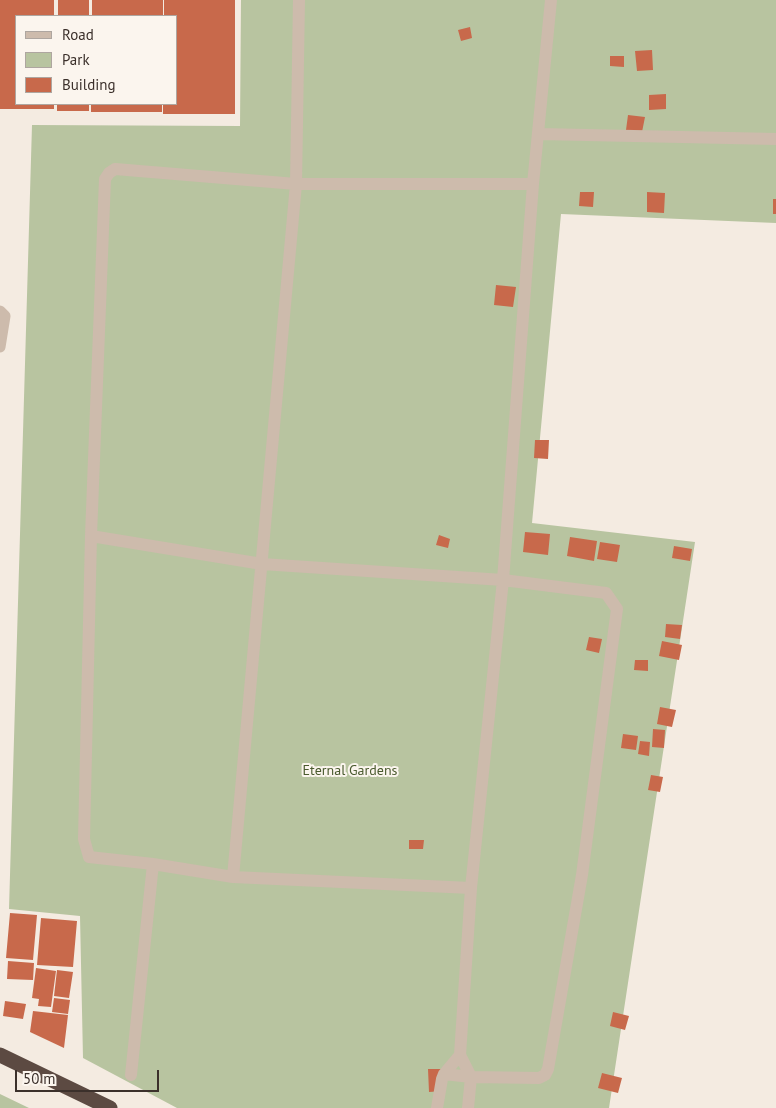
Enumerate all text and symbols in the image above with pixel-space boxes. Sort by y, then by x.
legend [15,15,178,105]
text: Road [62,25,94,44]
text: Park [62,50,90,69]
text: Building [62,75,116,94]
park label: Eternal Gardens [303,763,397,779]
scale bar [18,1060,161,1092]
text: 50 m [23,1069,56,1088]

